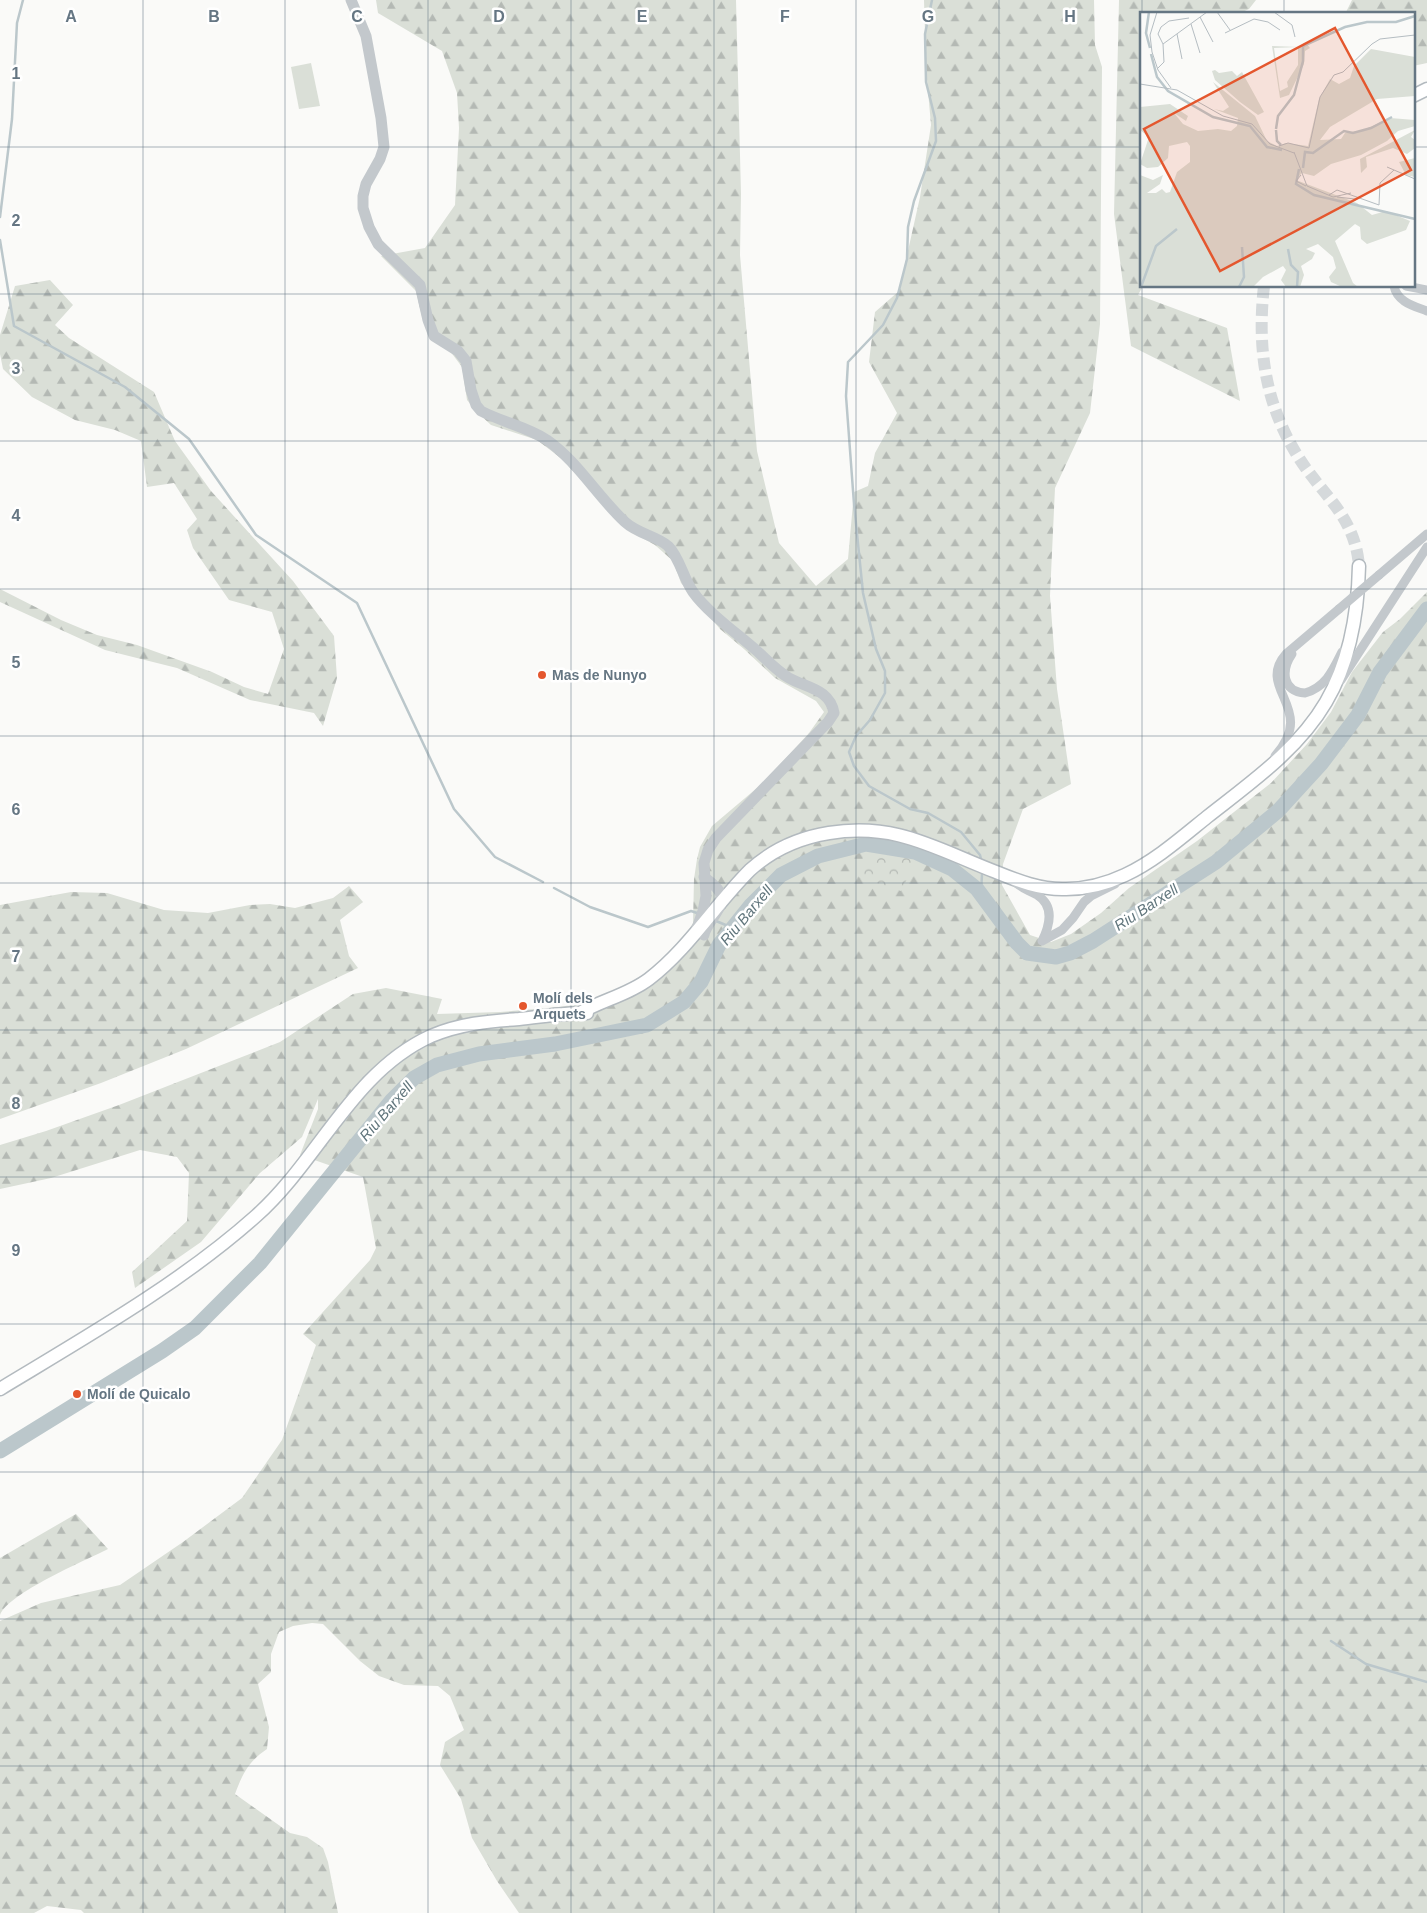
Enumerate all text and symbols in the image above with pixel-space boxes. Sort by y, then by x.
text: A [65,8,77,25]
text: B [208,8,220,25]
text: C [351,8,363,25]
text: D [493,8,505,25]
text: E [637,8,648,25]
text: F [780,8,790,25]
text: G [922,8,934,25]
text: H [1064,8,1076,25]
inset map [1140,12,1414,288]
text: 1 [12,65,21,82]
text: 2 [12,212,21,229]
text: 3 [12,360,21,377]
text: 4 [12,507,21,524]
text: 5 [12,654,21,671]
place label: Mas de Nunyo [552,667,647,683]
marker: Mas de Nunyo [536,669,548,681]
text: 6 [12,801,21,818]
water label: Riu Barxell [1111,880,1182,934]
water label: Riu Barxell [716,881,776,948]
text: 7 [12,948,21,965]
place label: Molí dels Arquets [533,990,593,1022]
marker: Molí dels Arquets [517,1000,529,1012]
water label: Riu Barxell [356,1078,417,1144]
text: 8 [12,1095,21,1112]
text: 9 [12,1242,21,1259]
place label: Molí de Quicalo [87,1386,190,1402]
marker: Molí de Quicalo [71,1388,83,1400]

